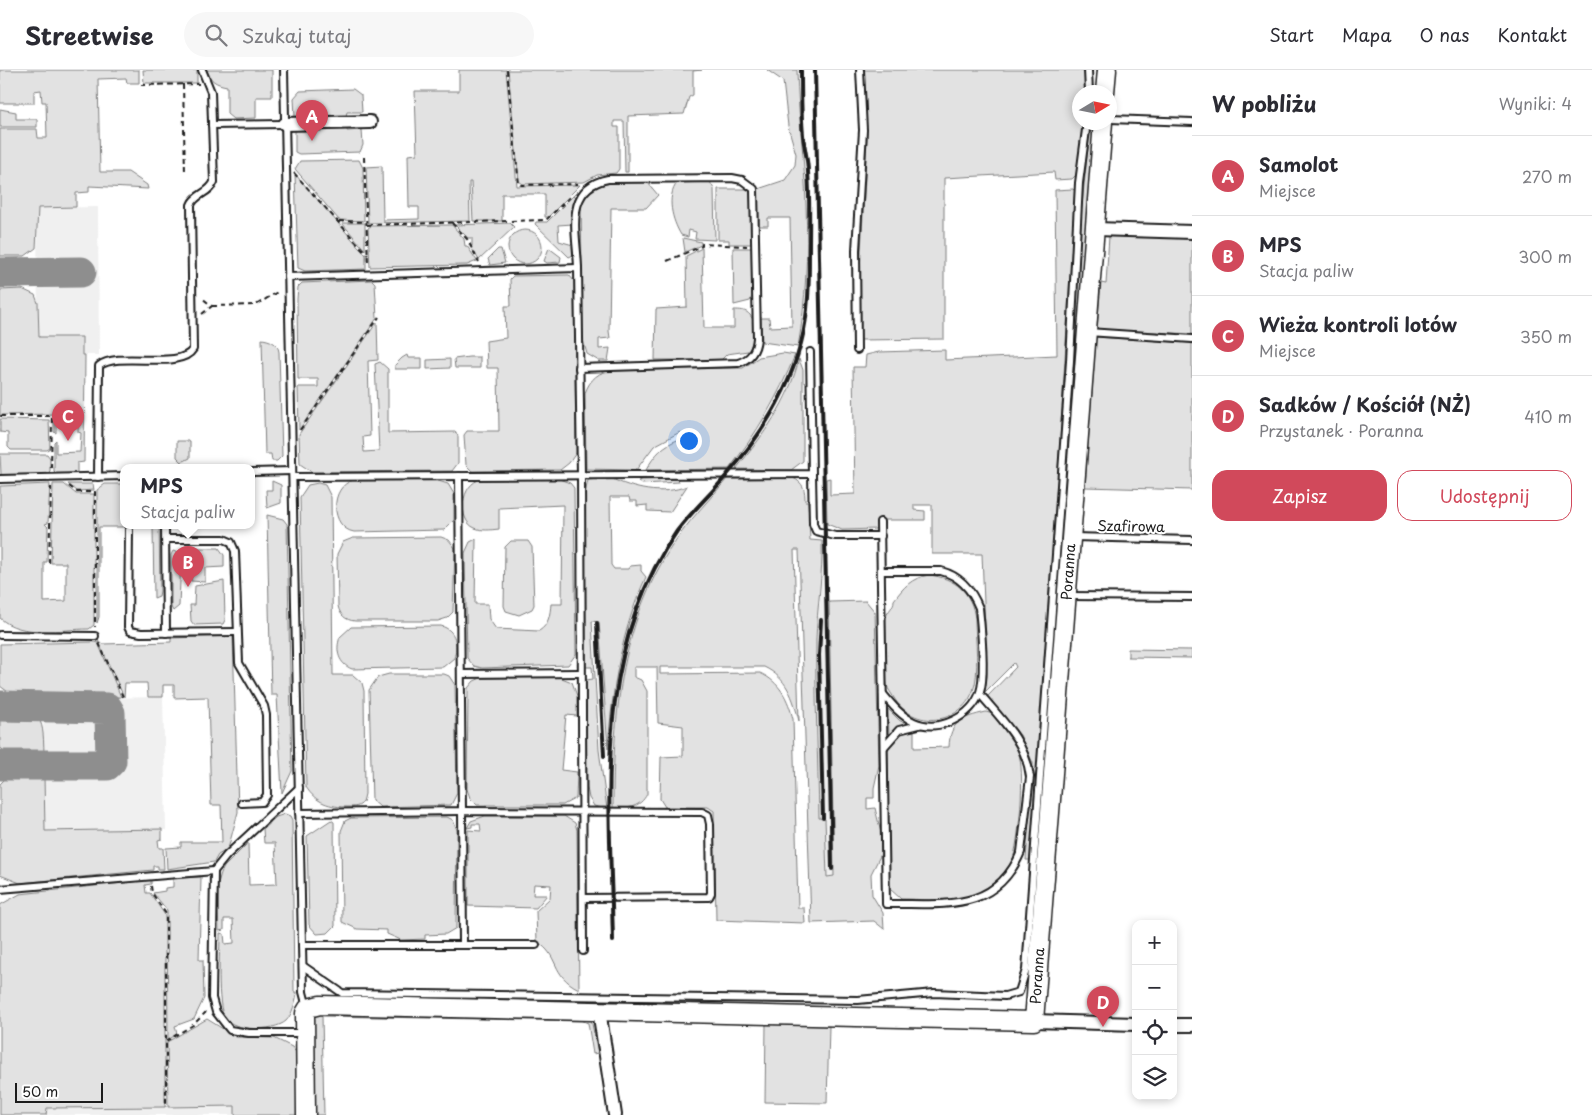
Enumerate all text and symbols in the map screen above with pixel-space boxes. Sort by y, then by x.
search box [184,12,534,57]
text: Streetwise [25,17,154,53]
icon: search [202,21,230,49]
text: Szukaj tutaj [242,21,351,49]
text: Start [1269,21,1314,48]
text: Mapa [1342,21,1391,48]
text: O nas [1419,21,1469,48]
text: Kontakt [1497,21,1567,48]
north arrow [1072,85,1117,130]
text: W pobliżu [1212,87,1317,119]
text: Wyniki: 4 [1499,91,1572,115]
pin: A [296,100,328,141]
text: Samolot [1259,150,1338,178]
text: A [1222,164,1234,188]
text: 270 m [1522,164,1572,188]
text: Miejsce [1259,178,1316,202]
text: MPS [1259,230,1302,258]
text: B [1223,244,1233,268]
text: 300 m [1518,244,1572,268]
text: Stacja paliw [1259,258,1354,282]
text: Wieża kontroli lotów [1259,310,1457,338]
text: C [1222,324,1234,348]
text: 350 m [1520,324,1572,348]
text: Miejsce [1259,338,1316,362]
text: Sadków / Kościół (NŻ) [1259,390,1471,418]
pin: C [52,400,84,441]
text: D [1222,404,1234,428]
text: 410 m [1524,404,1572,428]
text: Przystanek · Poranna [1259,418,1423,442]
your location [676,428,702,454]
popup [120,464,255,529]
button: Zapisz [1212,470,1387,521]
button: Udostępnij [1397,470,1572,521]
text: MPS [140,471,183,499]
text: Stacja paliw [140,499,235,523]
street label: Szafirowa [1097,515,1165,537]
street label: Poranna [1056,543,1080,601]
pin: B [172,546,204,587]
map controls [1132,920,1177,1100]
button: + [1132,920,1177,965]
street label: Poranna [1025,947,1049,1005]
button: − [1132,965,1177,1010]
pin: D [1087,986,1119,1027]
button: locate [1132,1010,1177,1055]
button: layers [1132,1055,1177,1100]
scale bar [15,1080,102,1103]
text: 50 m [22,1081,58,1102]

